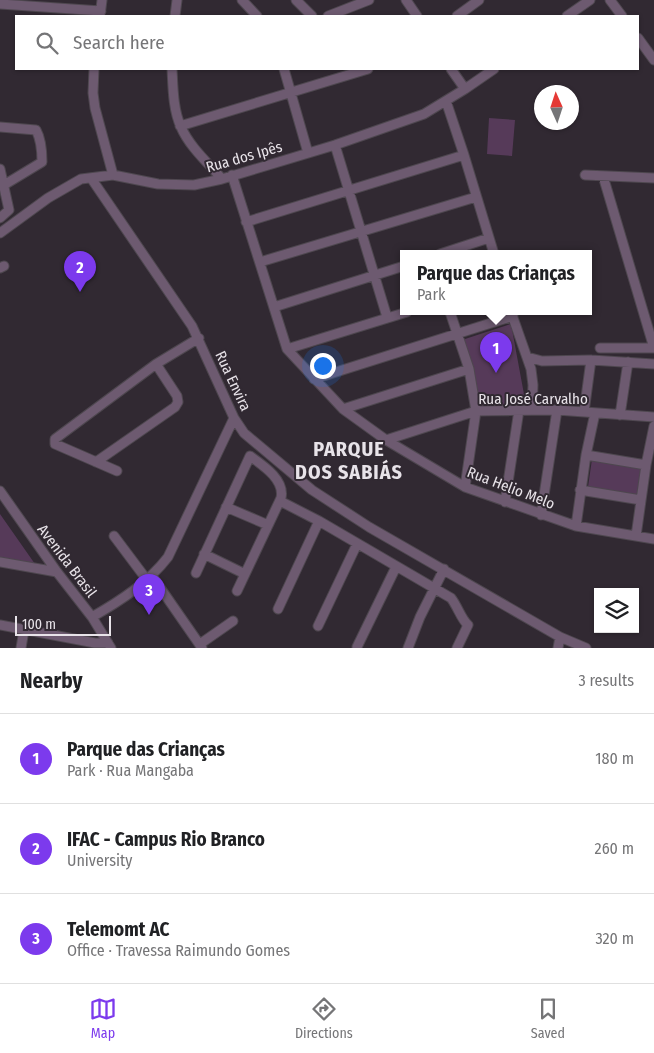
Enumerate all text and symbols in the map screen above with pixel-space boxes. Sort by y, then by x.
search box [15,15,639,70]
icon: search [33,29,61,57]
text: Search here [73,31,165,54]
north arrow [534,85,579,130]
street label: Rua dos Ipês [204,138,284,176]
popup [400,250,592,315]
pin: 2 [64,251,96,292]
text: Parque das Crianças [417,262,575,285]
text: Park [417,285,445,304]
pin: 1 [480,332,512,373]
street label: Rua Envira [211,348,255,414]
your location [310,353,336,379]
street label: Rua José Carvalho [478,390,588,408]
district label: PARQUE DOS SABIÁS [295,437,403,484]
street label: Rua Helio Melo [465,463,557,513]
street label: Avenida Brasil [34,521,100,601]
pin: 3 [133,574,165,615]
map controls [594,588,639,633]
button: layers [594,588,639,633]
scale bar [15,613,111,636]
text: 100 m [22,616,56,633]
text: Nearby [20,668,82,694]
text: 3 results [578,671,634,690]
text: Parque das Crianças [67,738,225,761]
text: 1 [33,749,39,768]
text: 180 m [595,749,634,768]
text: Park · Rua Mangaba [67,761,194,780]
text: IFAC - Campus Rio Branco [67,828,265,851]
text: 2 [32,839,40,858]
text: 260 m [595,839,634,858]
text: University [67,851,132,870]
text: Telemomt AC [67,918,170,941]
text: 3 [32,929,40,948]
text: 320 m [595,929,634,948]
text: Office · Travessa Raimundo Gomes [67,941,290,960]
tab: Map [89,995,117,1042]
tab: Directions [295,995,353,1042]
tab: Saved [531,995,565,1042]

